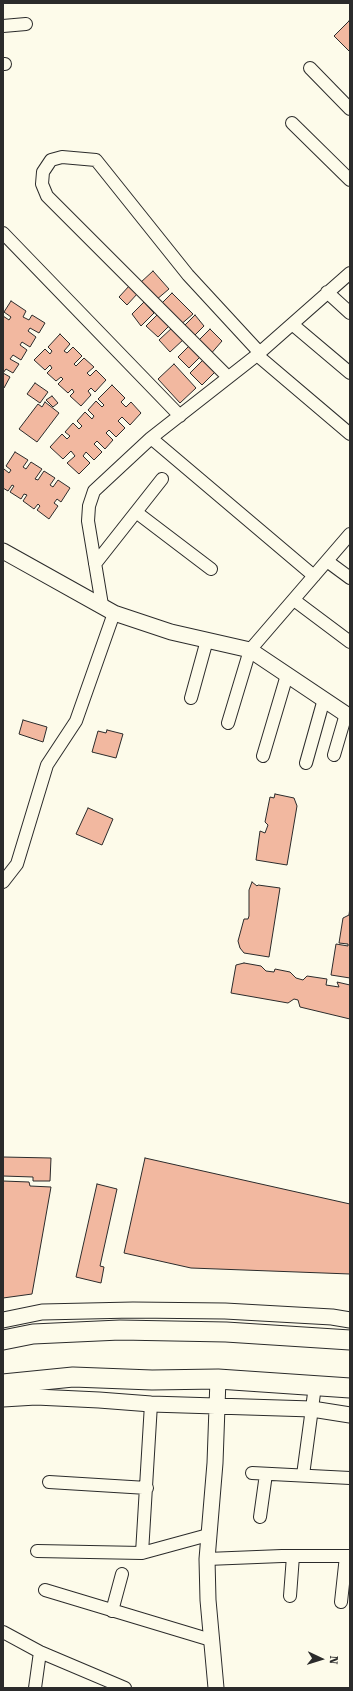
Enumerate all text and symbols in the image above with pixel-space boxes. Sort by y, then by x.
north arrow [301,1639,341,1679]
text: N [327,1655,340,1665]

